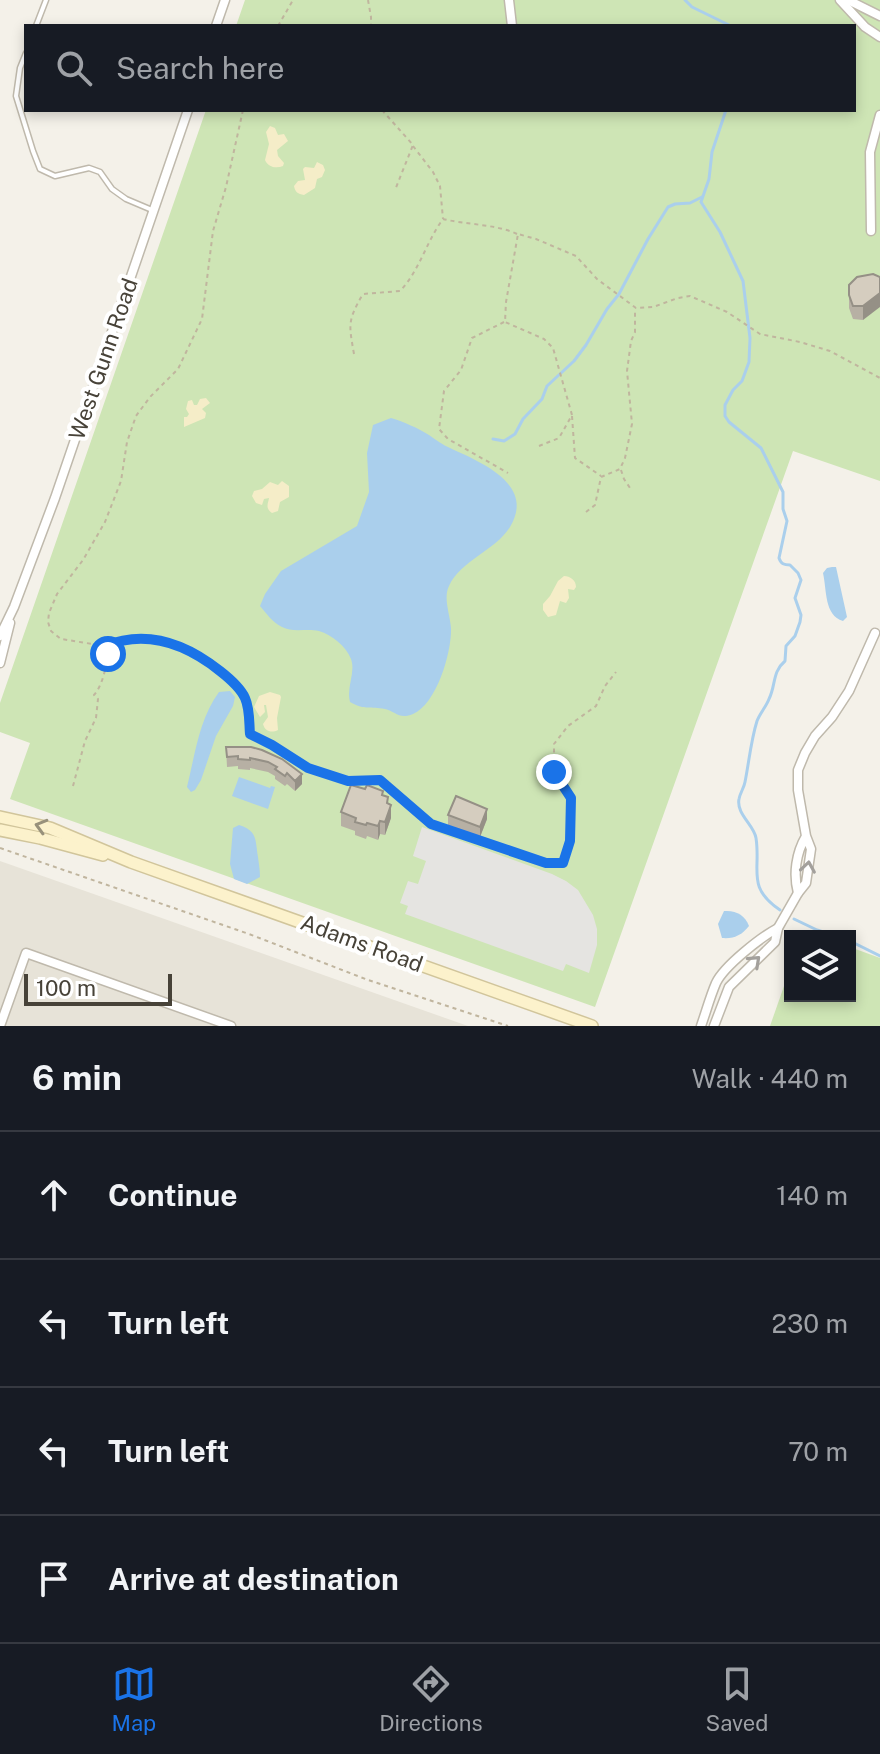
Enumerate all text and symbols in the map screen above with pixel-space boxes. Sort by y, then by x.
search box [24,24,856,112]
icon: search [52,46,96,90]
text: Search here [116,50,284,86]
street label: West Gunn Road [63,275,143,443]
route start [90,636,126,672]
route end [536,754,572,790]
one-way arrow [35,819,49,835]
one-way arrow [799,860,816,874]
street label: Adams Road [297,909,427,977]
map controls [784,930,856,1002]
button: layers [784,930,856,1002]
one-way arrow [745,957,760,971]
scale bar [24,970,172,1006]
text: 100 m [36,975,96,1001]
text: 6 min [32,1058,122,1098]
text: Walk · 440 m [692,1063,848,1094]
icon: ahead [32,1173,76,1217]
text: Continue [108,1177,238,1213]
text: 140 m [776,1180,848,1211]
icon: left [32,1301,76,1345]
text: Turn left [108,1305,229,1341]
text: 230 m [772,1308,848,1339]
icon: left [32,1429,76,1473]
text: Turn left [108,1433,229,1469]
text: 70 m [788,1436,848,1467]
icon: arrive [32,1557,76,1601]
text: Arrive at destination [108,1561,399,1597]
tab: Map [112,1662,156,1736]
tab: Directions [379,1662,483,1736]
tab: Saved [706,1662,768,1736]

